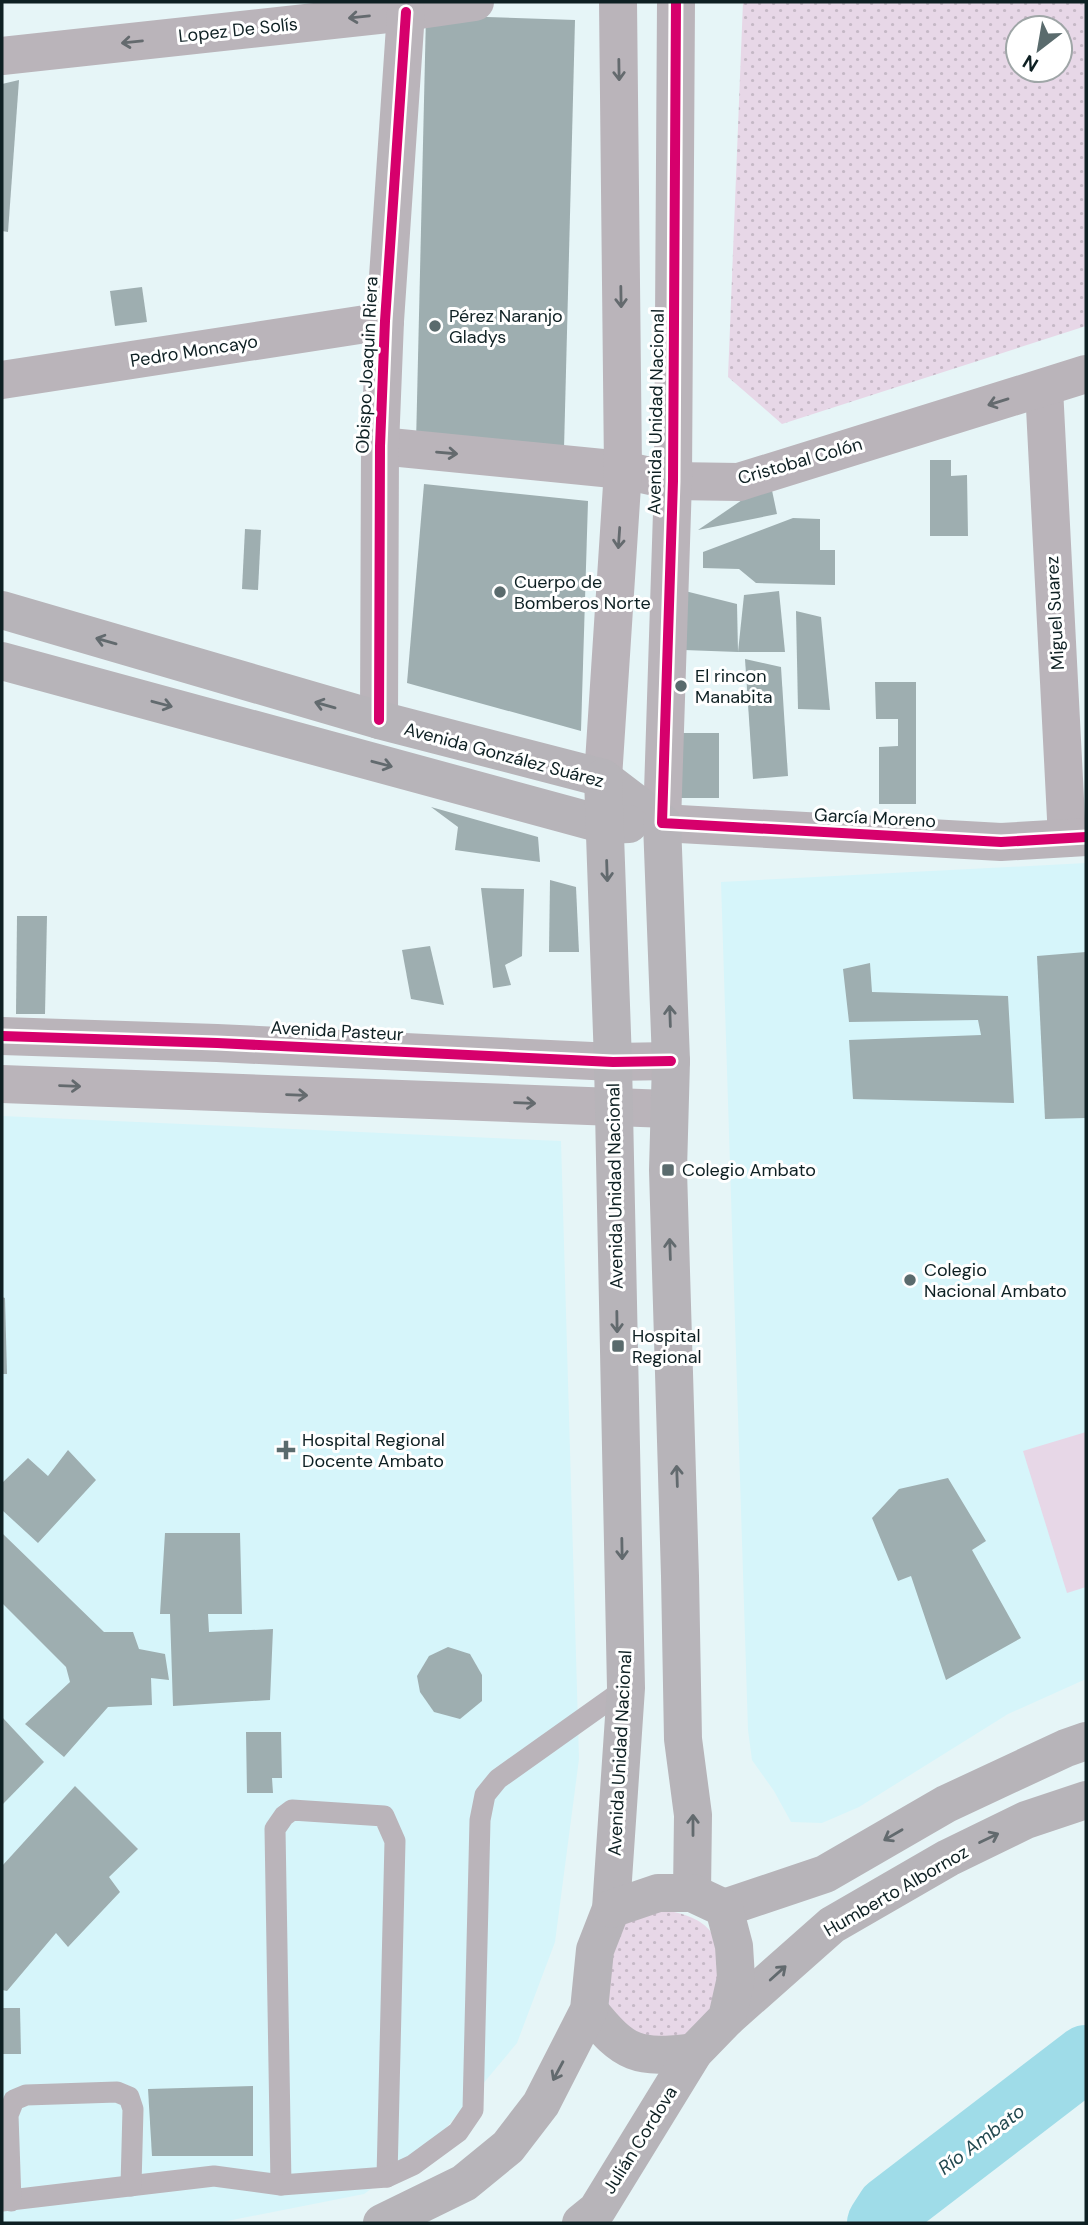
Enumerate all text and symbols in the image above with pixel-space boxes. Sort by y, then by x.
one-way arrow [348,11,370,24]
street label: Lopez De Solís [177,12,299,48]
north arrow [1004,14,1074,84]
one-way arrow [122,36,144,49]
text: N [1018,49,1043,77]
one-way arrow [612,58,625,81]
street label: Obispo Joaquin Riera [350,276,384,454]
one-way arrow [614,286,628,309]
place label: Pérez Naranjo Gladys [449,304,563,349]
street label: Avenida Unidad Nacional [642,309,670,515]
marker: Pérez Naranjo Gladys [427,318,443,334]
street label: Pedro Moncayo [128,329,260,373]
one-way arrow [987,397,1009,410]
street label: Cristobal Colón [735,432,865,490]
one-way arrow [436,447,458,460]
one-way arrow [612,526,625,549]
street label: Miguel Suarez [1040,555,1070,671]
place label: Cuerpo de Bomberos Norte [514,570,651,615]
marker: Cuerpo de Bomberos Norte [492,584,508,600]
one-way arrow [96,633,118,646]
place label: El rincon Manabita [695,664,773,709]
marker: El rincon Manabita [673,678,689,694]
one-way arrow [314,697,336,710]
one-way arrow [151,699,173,712]
street label: Avenida González Suárez [401,717,607,793]
one-way arrow [370,758,392,771]
street label: García Moreno [813,803,937,833]
one-way arrow [600,859,613,882]
one-way arrow [663,1005,676,1028]
street label: Avenida Pasteur [270,1016,405,1046]
one-way arrow [58,1080,81,1093]
street label: Avenida Unidad Nacional [601,1083,629,1289]
one-way arrow [286,1088,309,1101]
one-way arrow [513,1097,536,1110]
place label: Colegio Ambato [682,1158,816,1182]
marker: Colegio Ambato [660,1162,676,1178]
one-way arrow [664,1237,677,1260]
place label: Colegio Nacional Ambato [924,1258,1067,1303]
marker: Colegio Nacional Ambato [902,1272,918,1288]
one-way arrow [610,1310,624,1333]
place label: Hospital Regional [632,1324,702,1369]
marker: Hospital Regional [610,1338,626,1354]
place label: Hospital Regional Docente Ambato [302,1428,445,1473]
marker: Hospital Regional Docente Ambato [276,1440,296,1460]
one-way arrow [671,1465,684,1488]
one-way arrow [616,1538,629,1561]
street label: Avenida Unidad Nacional [603,1649,637,1857]
one-way arrow [686,1814,700,1837]
one-way arrow [883,1828,903,1842]
one-way arrow [978,1830,999,1844]
street label: Humberto Albornoz [819,1840,973,1942]
one-way arrow [769,1964,786,1981]
one-way arrow [551,2060,565,2081]
street label: Julián Cordova [597,2082,683,2198]
water label: Río Ambato [933,2099,1030,2180]

